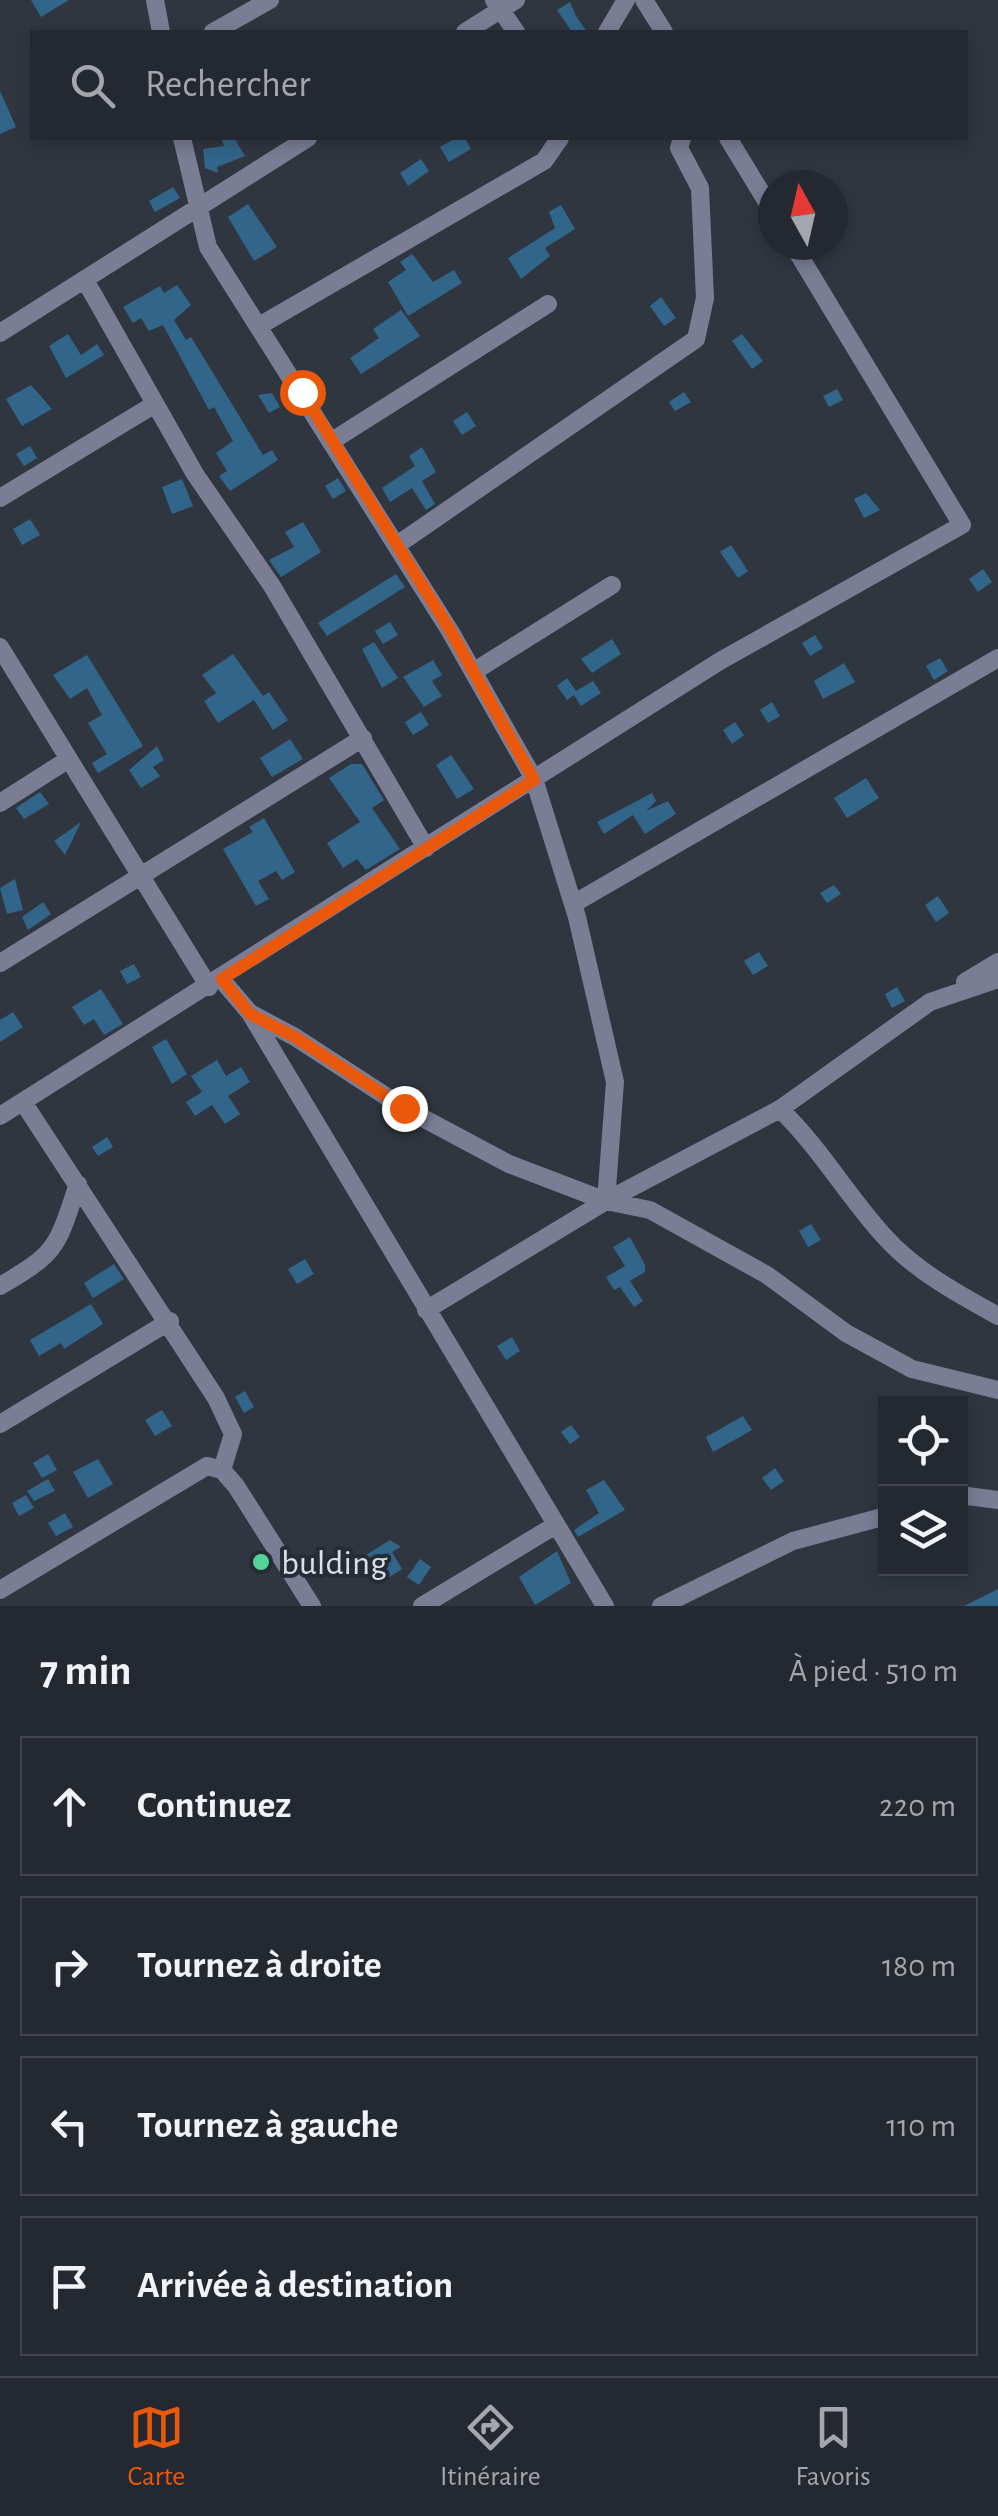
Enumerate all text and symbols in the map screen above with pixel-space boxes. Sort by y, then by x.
search box [30,30,968,140]
icon: search [65,58,120,113]
text: Rechercher [145,66,311,104]
north arrow [758,170,848,260]
route start [280,370,326,416]
route end [382,1086,428,1132]
map controls [878,1396,968,1576]
button: locate [878,1396,968,1486]
button: layers [878,1486,968,1576]
place label: bulding [281,1546,387,1581]
marker: bulding [250,1551,272,1573]
text: 7 min [40,1650,132,1692]
text: À pied · 510 m [789,1655,958,1687]
icon: ahead [42,1779,97,1834]
text: Continuez [137,1787,291,1825]
text: 220 m [879,1790,956,1822]
icon: right [42,1939,97,1994]
text: Tournez à droite [137,1947,382,1985]
text: 180 m [882,1950,956,1982]
icon: left [42,2099,97,2154]
text: Tournez à gauche [137,2107,399,2145]
text: 110 m [886,2110,956,2142]
icon: arrive [42,2259,97,2314]
text: Arrivée à destination [137,2267,453,2305]
tab: Carte [127,2400,185,2494]
tab: Itinéraire [440,2400,541,2494]
tab: Favoris [796,2400,871,2494]

